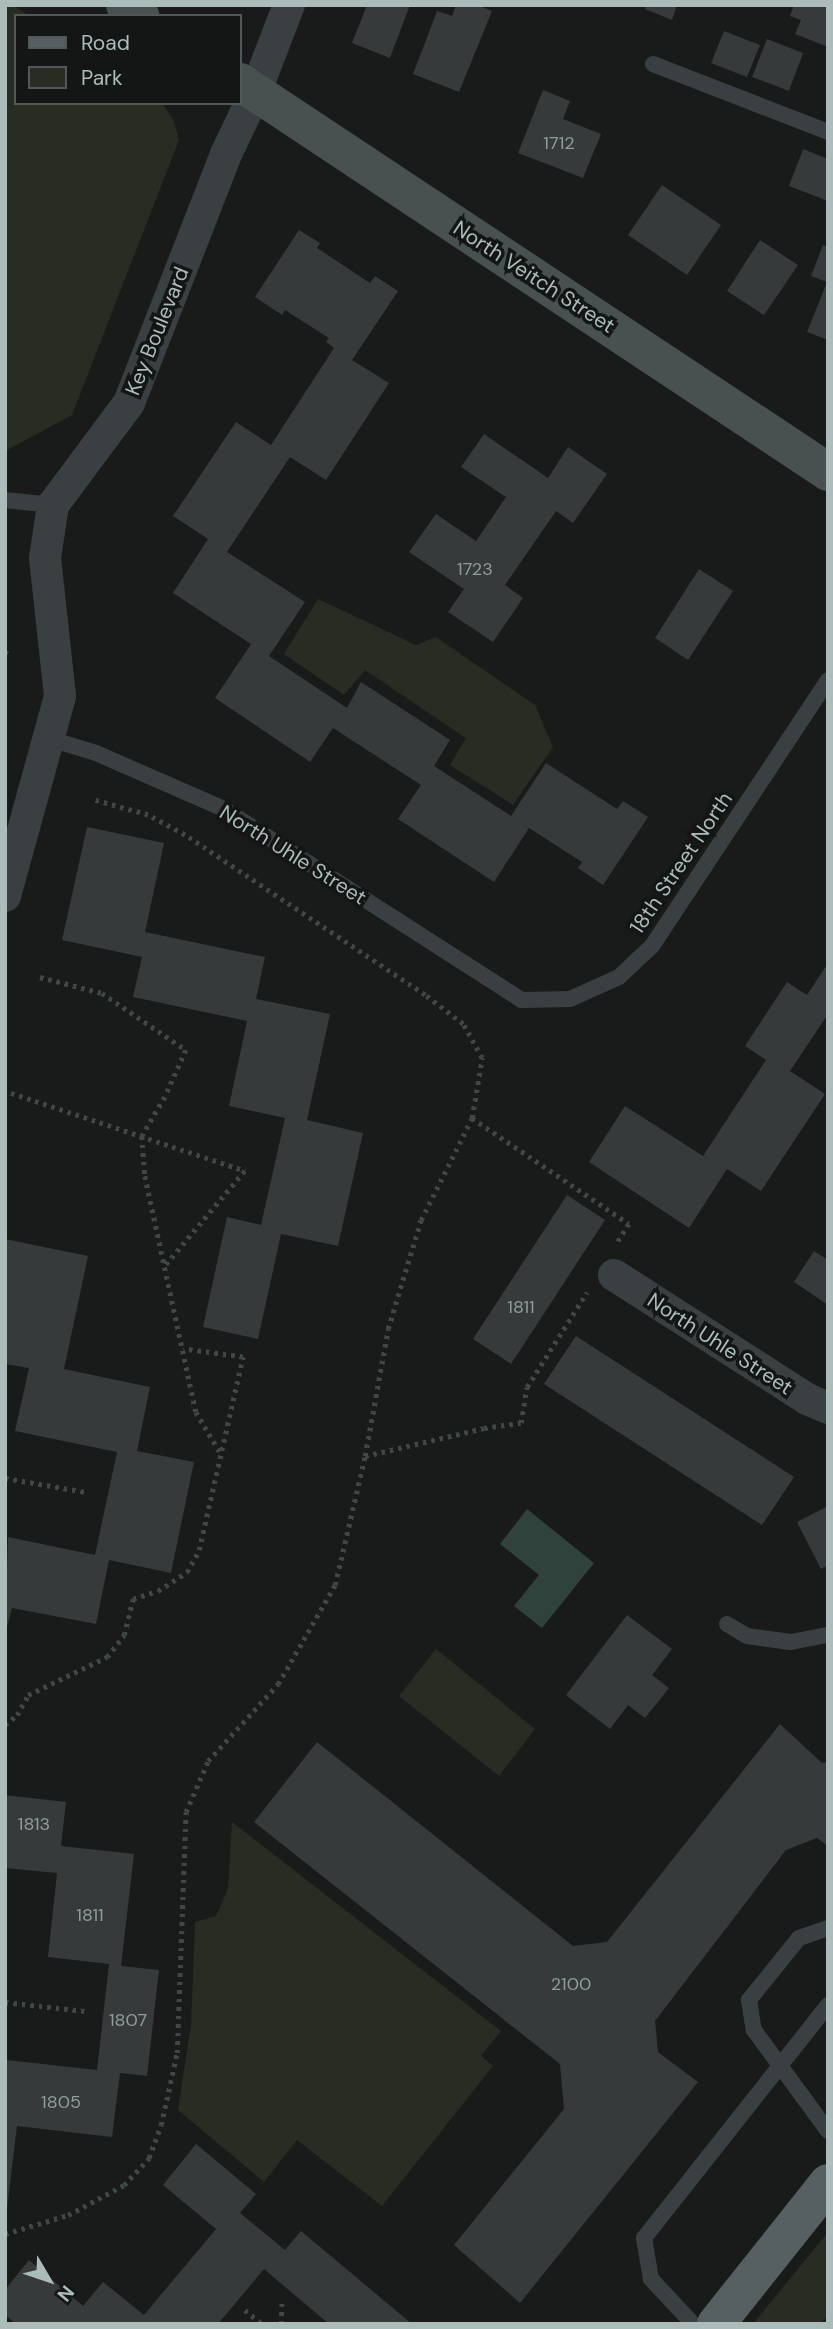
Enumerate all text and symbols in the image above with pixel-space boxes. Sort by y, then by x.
legend [14,14,242,105]
text: Road [81,29,130,57]
text: Park [81,64,122,92]
house number: 1712 [543,132,575,154]
street label: North Veitch Street [449,215,619,339]
street label: Key Boulevard [120,263,194,399]
house number: 1723 [457,558,493,580]
street label: 18th Street North [624,787,738,939]
street label: North Uhle Street [215,800,371,910]
street label: North Uhle Street [643,1288,797,1400]
house number: 1811 [507,1296,535,1318]
house number: 1813 [18,1813,50,1835]
house number: 1811 [76,1904,104,1926]
house number: 2100 [551,1973,591,1995]
house number: 1807 [109,2009,147,2031]
house number: 1805 [41,2091,81,2113]
north arrow [14,2245,84,2315]
text: N [52,2280,80,2307]

